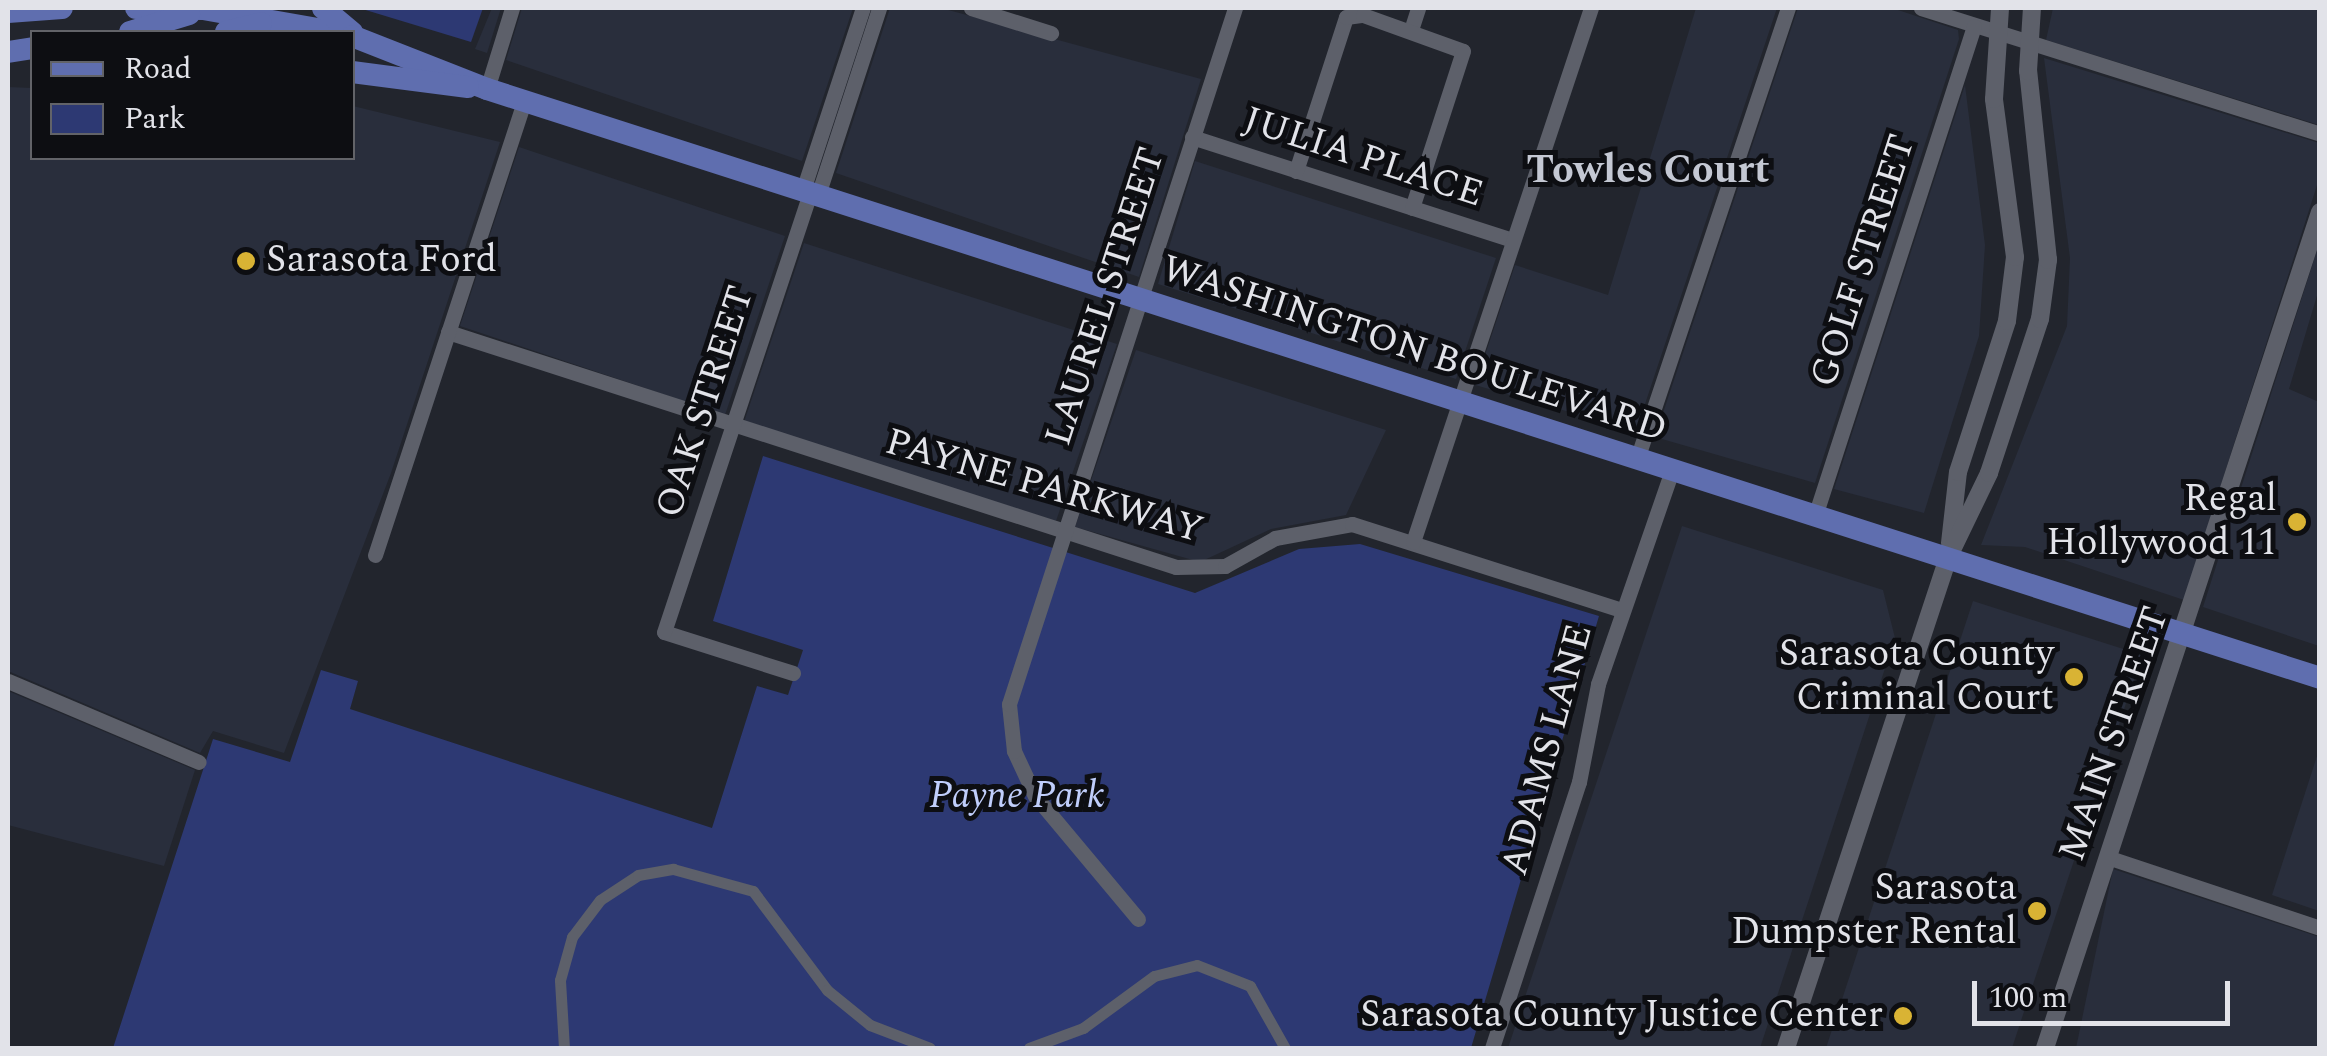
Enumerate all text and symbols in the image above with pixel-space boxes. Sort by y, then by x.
legend [30,30,355,160]
text: Road [124,46,192,92]
text: Park [124,96,186,142]
street label: JULIA PLACE [1237,98,1489,218]
street label: GOLF STREET [1802,129,1926,393]
street label: LAUREL STREET [1036,142,1176,452]
district label: Towles Court [1526,147,1770,195]
place label: Sarasota Ford [266,238,497,284]
street label: WASHINGTON BOULEVARD [1156,247,1672,453]
marker: Sarasota Ford [235,250,257,272]
street label: OAK STREET [647,280,765,524]
street label: PAYNE PARKWAY [880,420,1208,554]
place label: Regal Hollywood 11 [2046,477,2277,566]
marker: Regal Hollywood 11 [2286,511,2308,533]
street label: MAIN STREET [2050,601,2180,867]
street label: ADAMS LANE [1493,620,1603,880]
place label: Sarasota County Criminal Court [1779,632,2054,722]
marker: Sarasota County Criminal Court [2063,666,2085,688]
park label: Payne Park [929,774,1105,820]
place label: Sarasota Dumpster Rental [1731,866,2017,956]
marker: Sarasota Dumpster Rental [2026,900,2048,922]
scale bar [1977,961,2234,1023]
text: 100 m [1989,975,2067,1021]
place label: Sarasota County Justice Center [1360,993,1883,1039]
marker: Sarasota County Justice Center [1892,1005,1914,1027]

